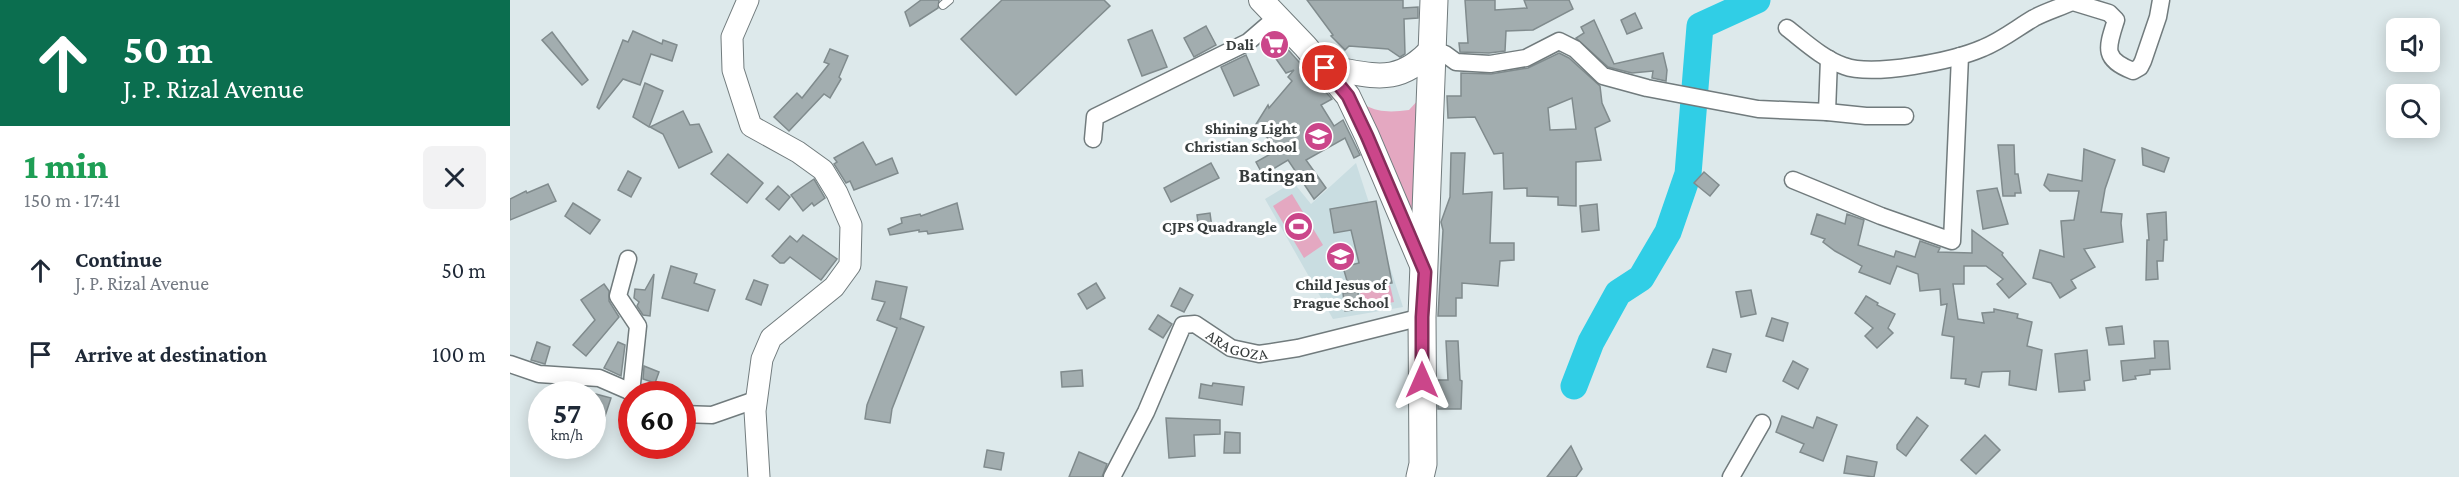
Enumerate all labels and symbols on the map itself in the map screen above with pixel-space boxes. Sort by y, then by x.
supermarket icon: Dali [1259,28,1291,60]
place label: Dali [1226,36,1254,53]
pin [1299,42,1350,93]
place label: Shining Light Christian School [1184,120,1297,155]
school or university icon: Shining Light Christian School [1302,121,1334,153]
district label: Batingan [1238,164,1316,186]
sports icon: CJPS Quadrangle [1282,210,1314,242]
place label: CJPS Quadrangle [1162,218,1278,235]
school or university icon: Child Jesus of Prague School [1325,240,1357,272]
place label: Child Jesus of Prague School [1293,276,1389,311]
street label: ARAGOZA [1203,326,1270,363]
position arrow [1390,348,1454,412]
speed limit sign: 60 [618,381,696,459]

